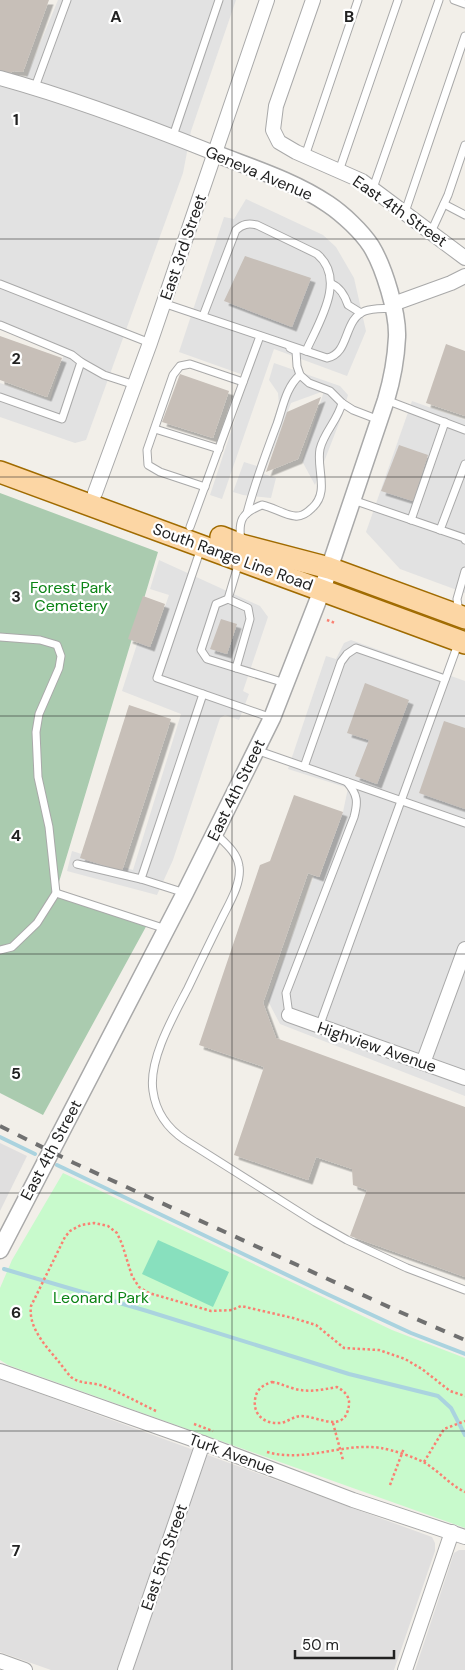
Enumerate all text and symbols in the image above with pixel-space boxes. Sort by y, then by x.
text: A [110,6,122,27]
text: B [344,6,354,27]
text: 1 [13,109,19,130]
street label: Geneva Avenue [202,141,316,205]
street label: East 4th Street [349,171,451,251]
street label: East 3rd Street [155,191,211,303]
text: 2 [11,348,21,369]
street label: South Range Line Road [150,518,316,596]
park label: Forest Park Cemetery [30,577,112,616]
text: 3 [11,586,21,607]
street label: East 4th Street [202,736,270,844]
text: 4 [11,825,21,846]
street label: Highview Avenue [315,1017,439,1077]
text: 5 [11,1063,21,1084]
street label: East 4th Street [16,1096,86,1204]
park label: Leonard Park [53,1287,149,1308]
text: 6 [11,1302,21,1323]
street label: Turk Avenue [186,1429,278,1479]
street label: East 5th Street [136,1501,192,1613]
text: 7 [12,1540,21,1561]
scale bar [295,1628,394,1660]
text: 50 m [302,1635,339,1655]

